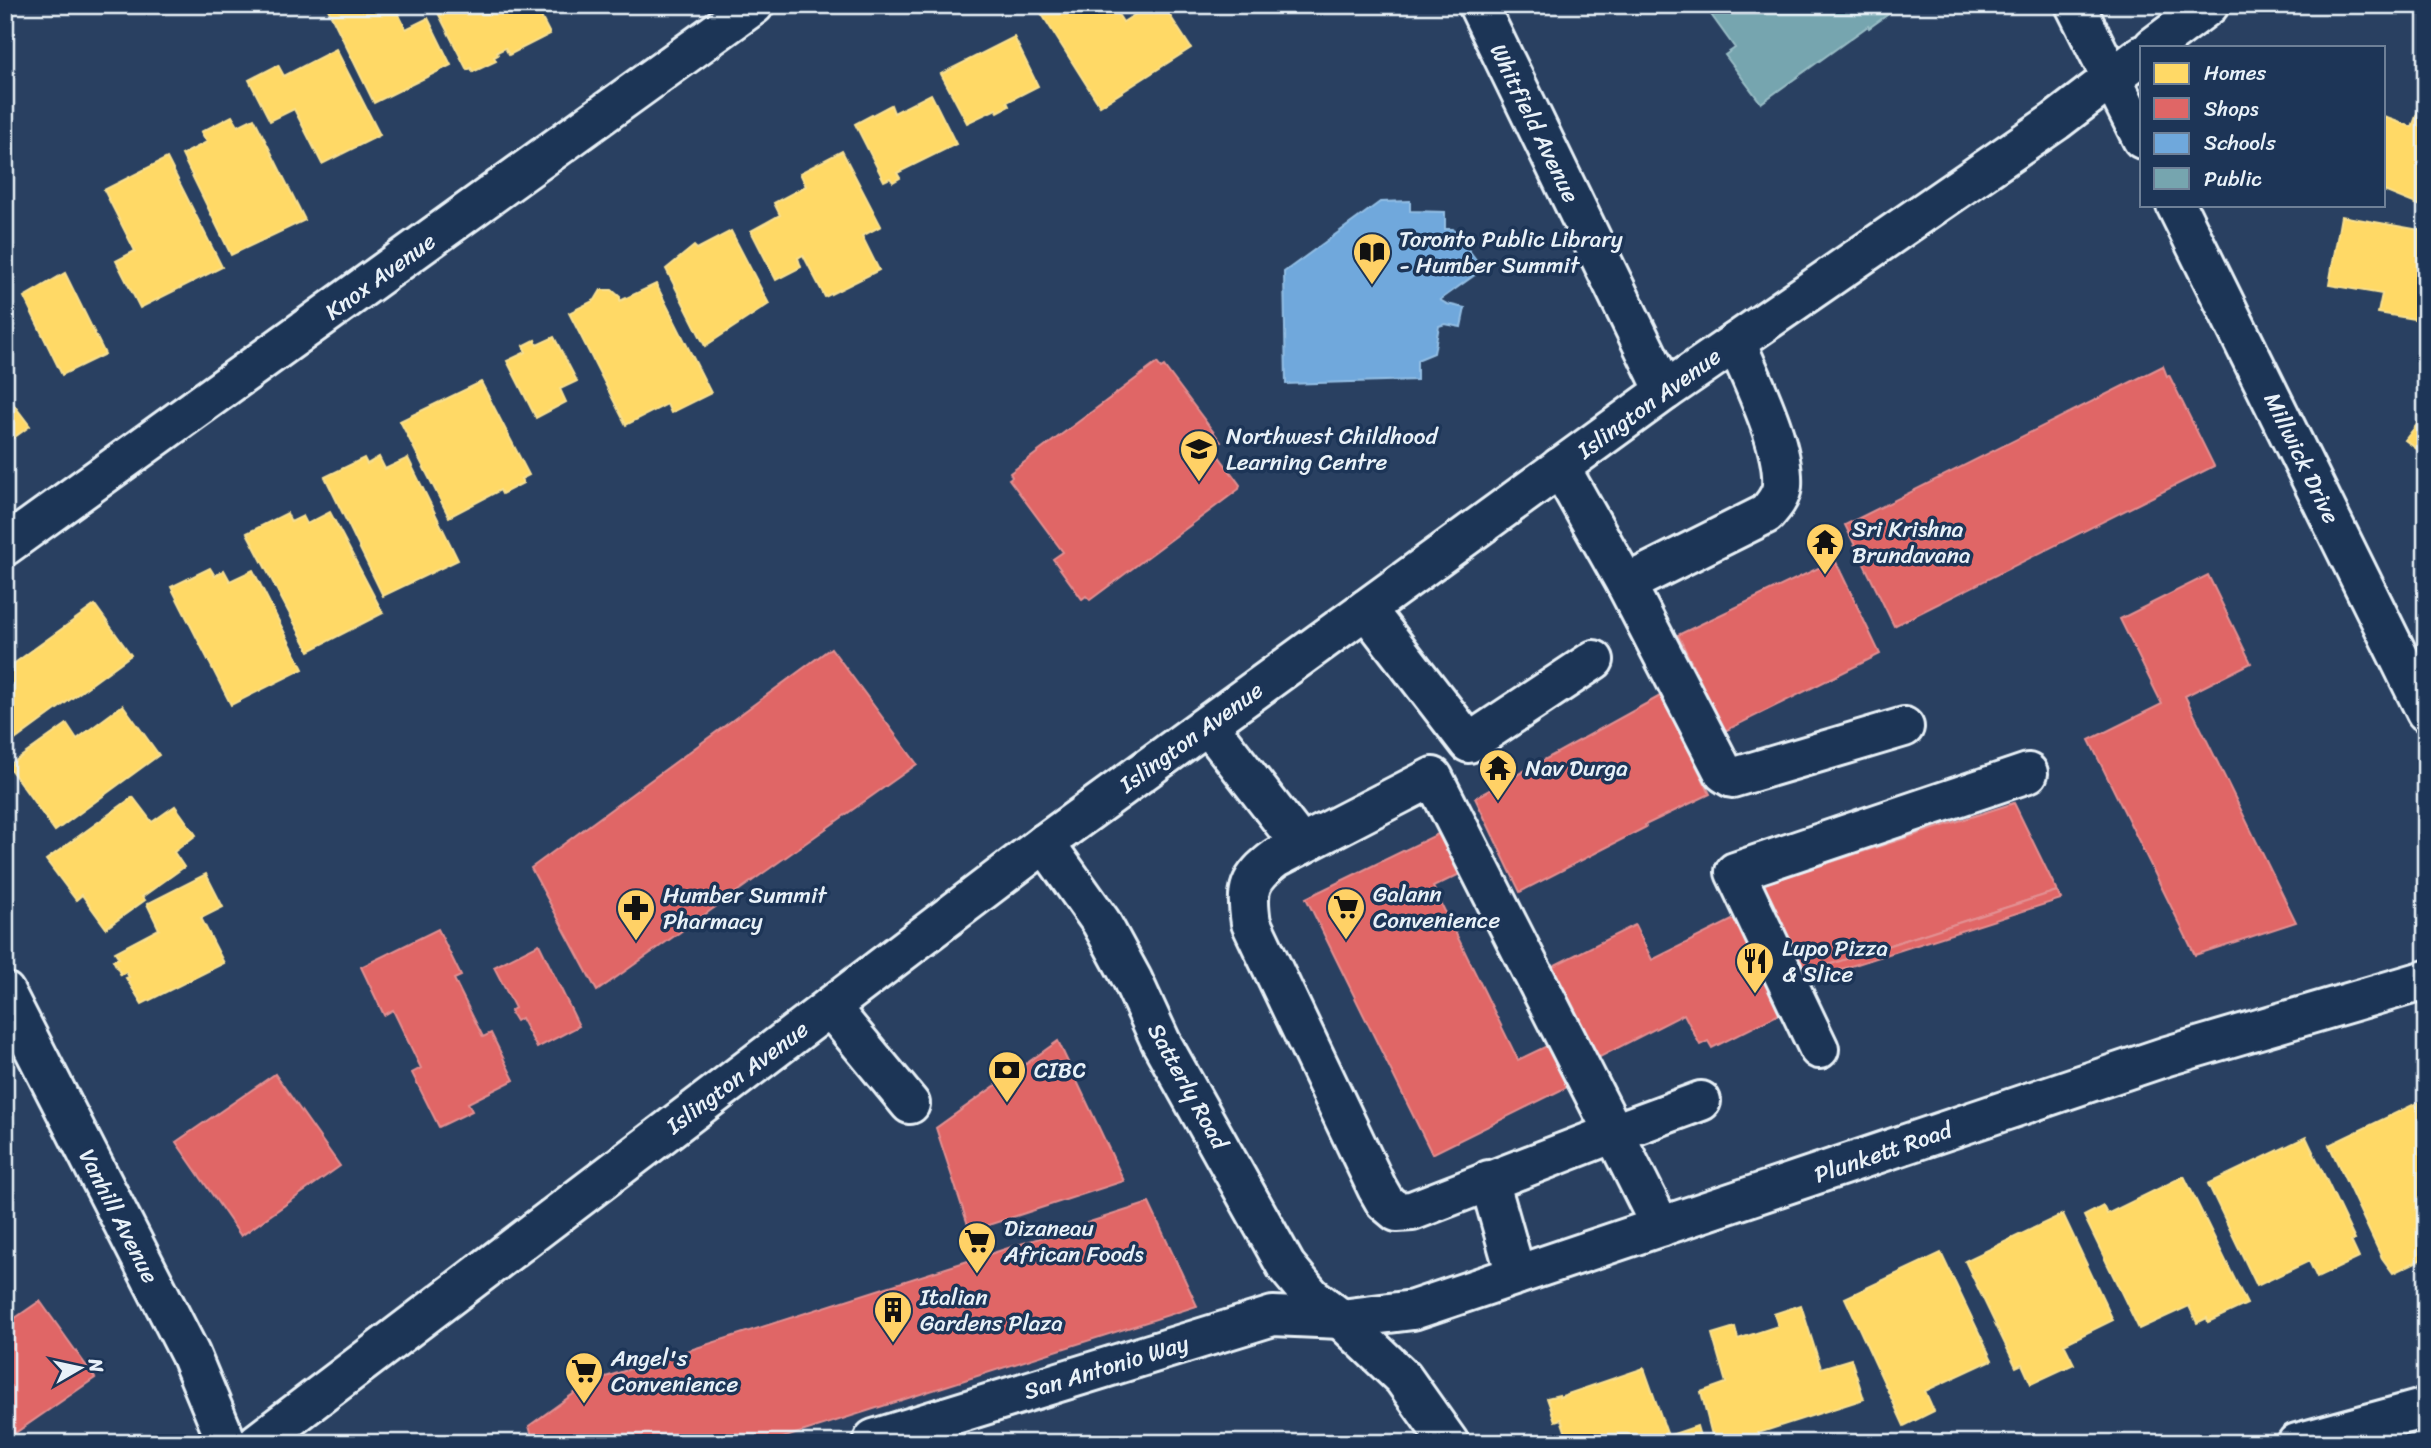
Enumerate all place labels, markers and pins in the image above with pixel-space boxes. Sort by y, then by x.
place label: Toronto Public Library - Humber Summit [1399,219,1623,286]
library icon: Toronto Public Library - Humber Summit [1351,231,1393,286]
place label: Northwest Childhood Learning Centre [1226,416,1440,483]
school or university icon: Northwest Childhood Learning Centre [1178,428,1220,483]
place label: Sri Krishna Brundavana [1852,509,1971,576]
temple icon: Sri Krishna Brundavana [1804,521,1846,576]
temple icon: Nav Durga [1477,747,1519,802]
place label: Nav Durga [1525,748,1628,789]
place label: Galann Convenience [1373,874,1500,941]
place label: Humber Summit Pharmacy [663,875,828,942]
supermarket icon: Galann Convenience [1325,886,1367,941]
pharmacy icon: Humber Summit Pharmacy [615,887,657,942]
place label: Lupo Pizza & Slice [1782,928,1888,995]
restaurant icon: Lupo Pizza & Slice [1734,940,1776,995]
bank icon: CIBC [986,1049,1028,1104]
place label: CIBC [1034,1050,1086,1091]
place label: Dizaneau African Foods [1003,1208,1144,1275]
supermarket icon: Dizaneau African Foods [956,1220,998,1275]
place label: Italian Gardens Plaza [919,1277,1063,1344]
building icon: Italian Gardens Plaza [872,1289,914,1344]
place label: Angel's Convenience [610,1338,738,1405]
supermarket icon: Angel's Convenience [563,1350,605,1405]

